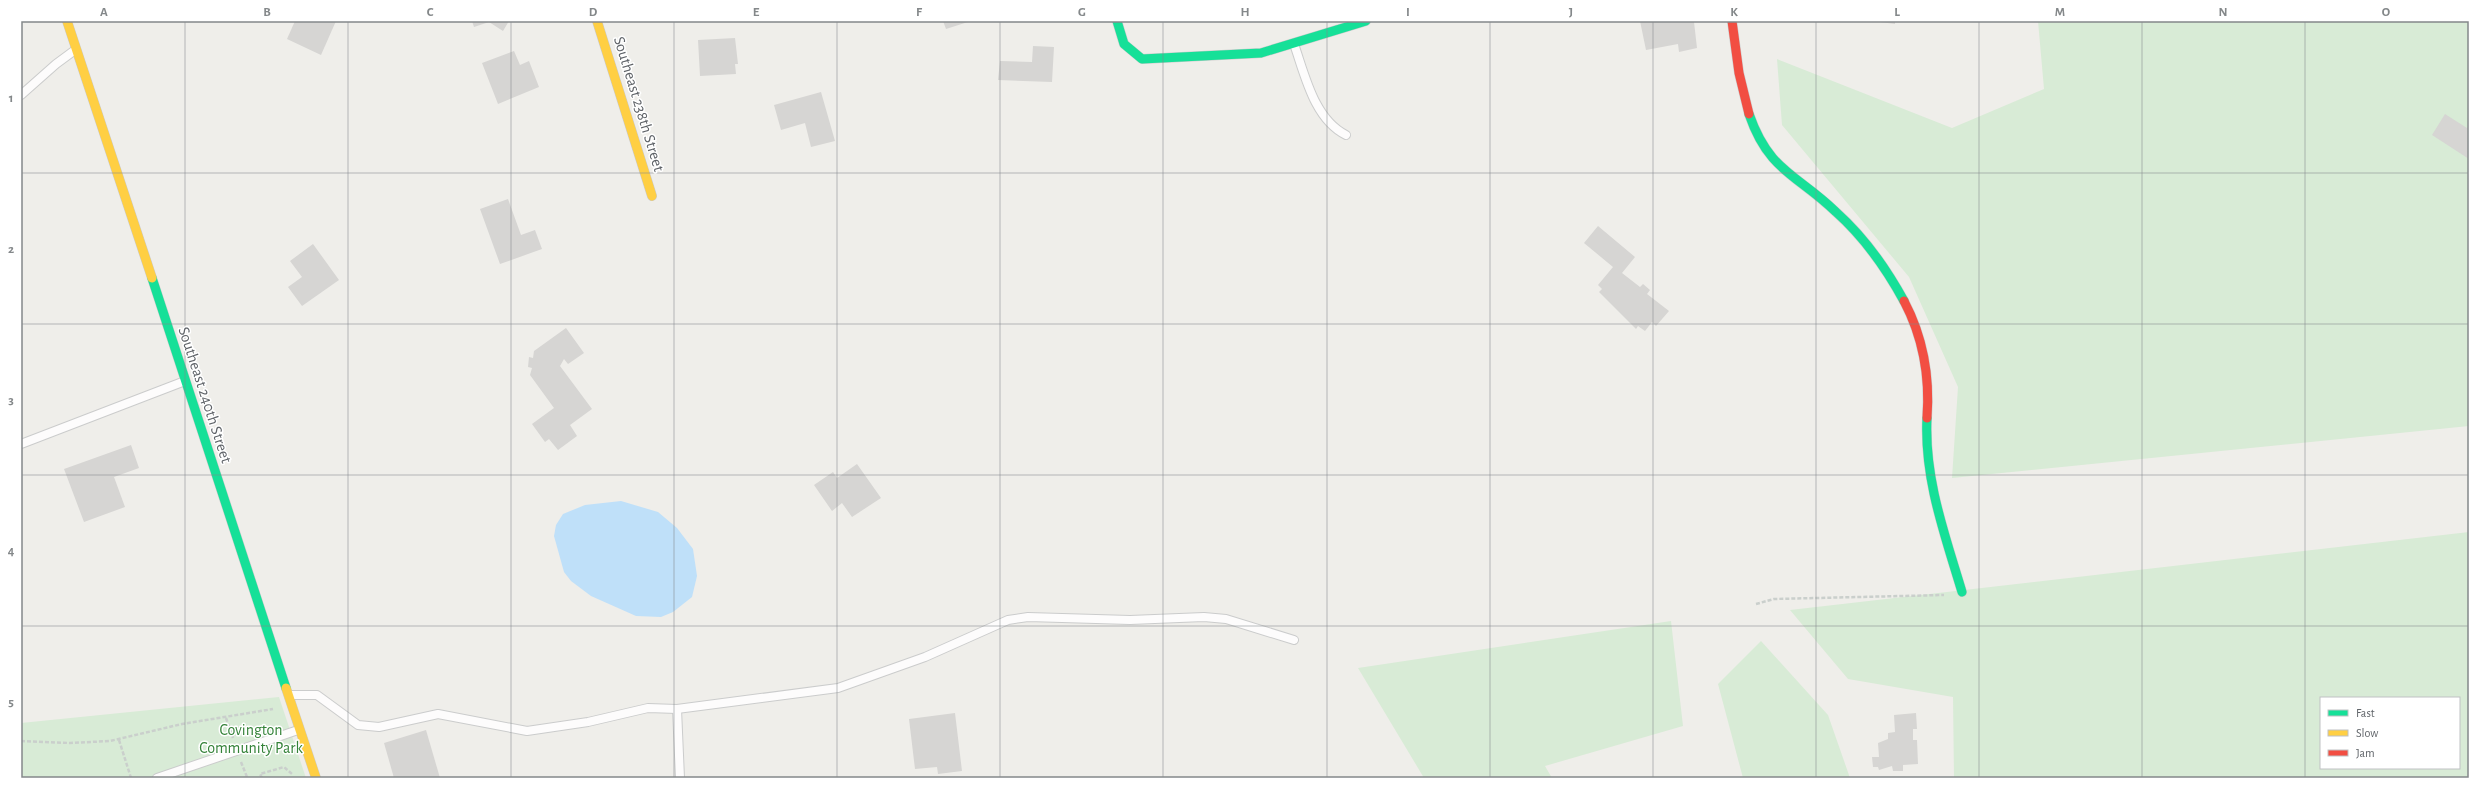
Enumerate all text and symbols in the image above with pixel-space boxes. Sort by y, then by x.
text: A [100,6,108,19]
text: B [263,6,271,19]
text: C [427,6,434,19]
text: D [589,6,598,19]
text: E [753,6,760,19]
text: F [916,6,923,19]
text: G [1078,6,1086,19]
text: H [1240,6,1250,19]
text: I [1406,6,1410,19]
text: J [1569,6,1573,19]
text: K [1730,6,1738,19]
text: L [1894,6,1900,19]
text: M [2055,6,2065,19]
text: N [2218,6,2228,19]
text: O [2382,6,2391,19]
street label: Southeast 238th Street [611,35,667,173]
text: 1 [9,92,13,105]
text: 2 [8,243,14,256]
street label: Southeast 240th Street [175,325,235,465]
text: 3 [8,394,14,407]
text: 4 [8,545,15,558]
text: 5 [8,696,14,709]
legend [2320,697,2460,769]
text: Fast [2356,707,2375,719]
park label: Covington Community Park [199,722,303,757]
text: Slow [2356,727,2378,739]
text: Jam [2356,747,2375,759]

